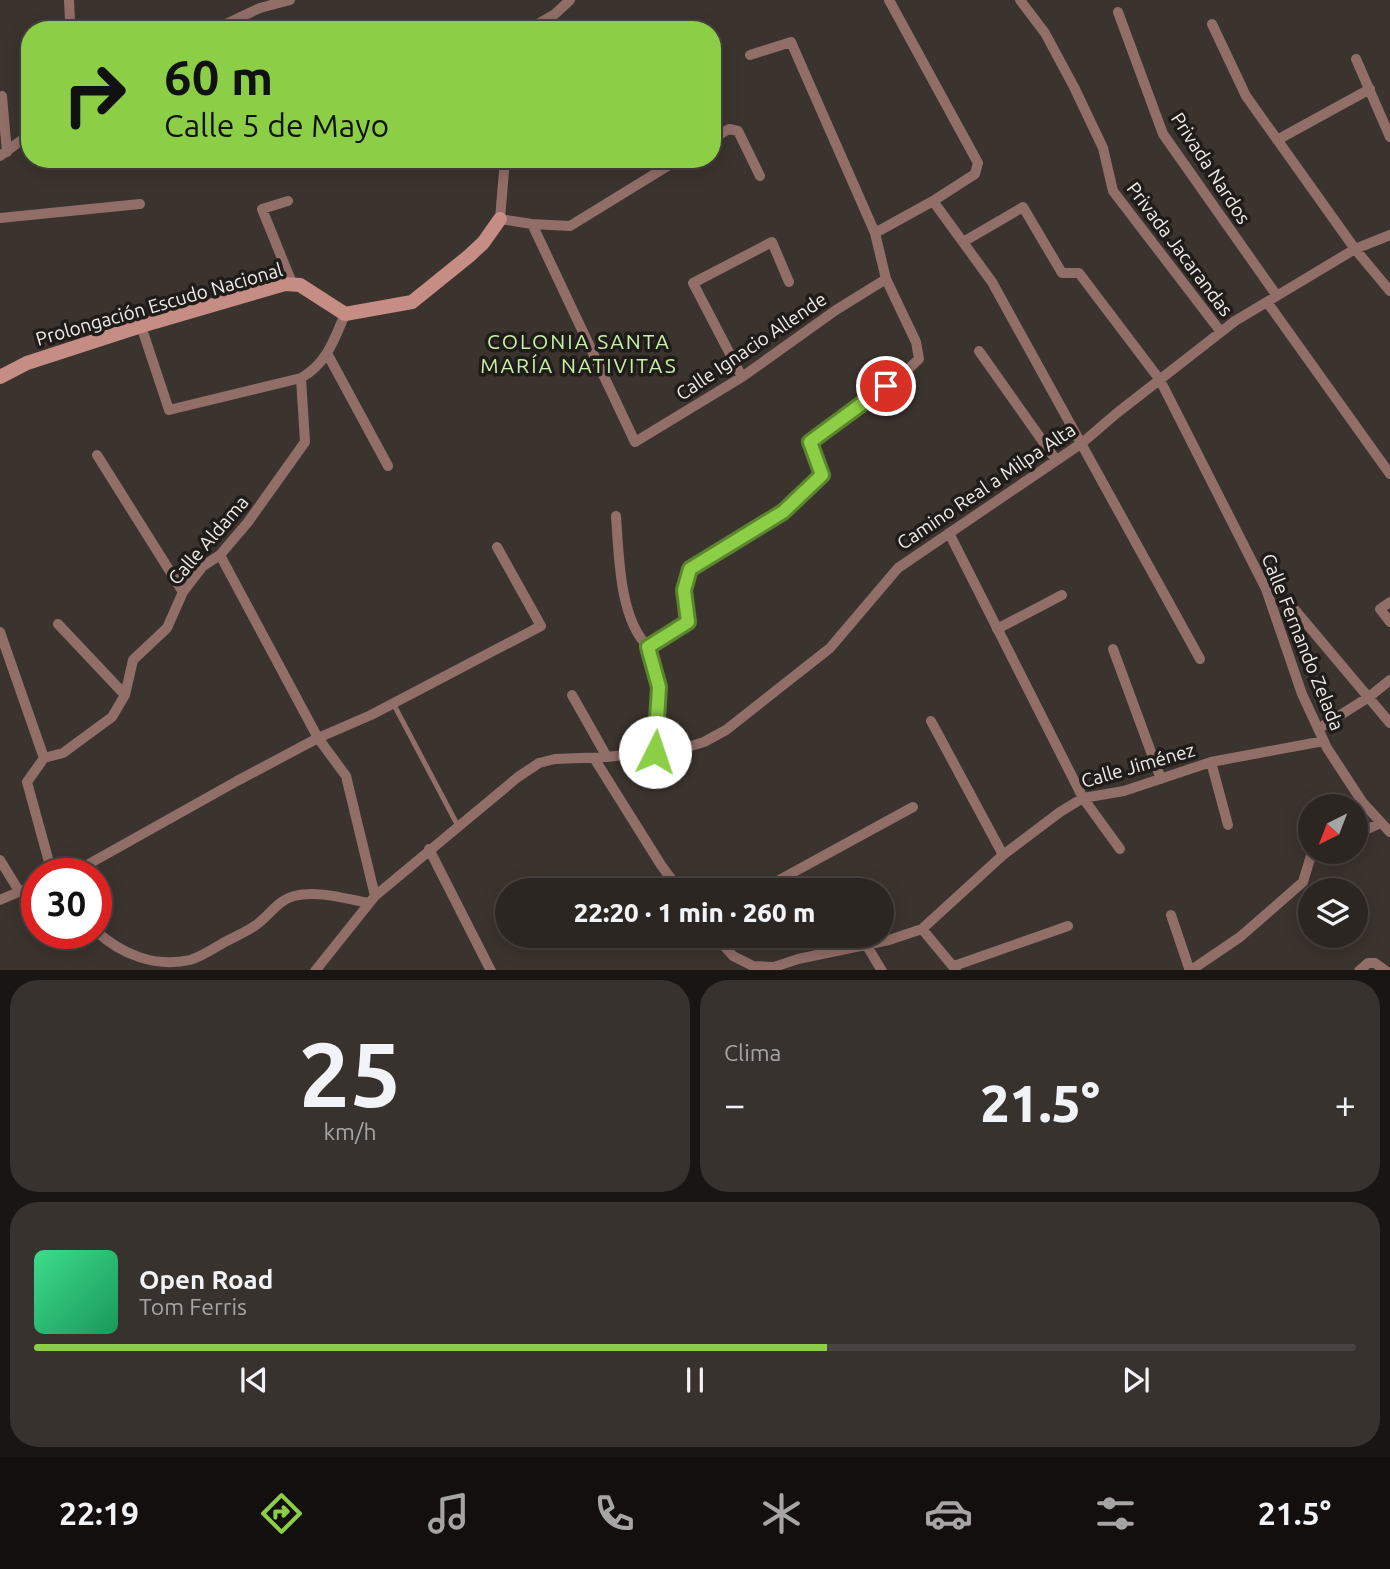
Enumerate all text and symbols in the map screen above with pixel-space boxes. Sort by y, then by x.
icon: right [49,49,140,140]
text: 60 m [164,49,273,104]
text: Calle 5 de Mayo [164,107,389,143]
street label: Privada Nardos [1167,108,1255,228]
street label: Privada Jacarandas [1122,178,1238,320]
street label: Prolongación Escudo Nacional [33,258,285,350]
street label: Calle Ignacio Allende [672,287,830,405]
district label: COLONIA SANTA MARÍA NATIVITAS [480,329,678,377]
pin [856,356,916,416]
icon: arrive [867,367,905,405]
street label: Camino Real a Milpa Alta [893,418,1079,554]
street label: Calle Aldama [163,491,253,589]
street label: Calle Fernando Zelada [1257,550,1349,734]
position arrow [618,715,692,789]
street label: Calle Jiménez [1079,738,1198,792]
north arrow [1298,794,1368,864]
map controls [1298,794,1368,948]
speed limit sign: 30 [21,858,112,949]
button: layers [1298,878,1368,948]
text: 22:20 · 1 min · 260 m [574,898,815,927]
text: 25 [299,1022,401,1124]
text: Clima [724,1040,781,1065]
text: 21.5° [980,1074,1100,1132]
text: − [724,1083,745,1125]
text: + [1335,1083,1356,1125]
text: km/h [323,1119,377,1144]
text: Open Road [139,1265,273,1294]
text: Tom Ferris [139,1294,247,1319]
icon: previous [235,1361,273,1399]
icon: pause [676,1361,714,1399]
icon: next [1117,1361,1155,1399]
icon: directions [257,1489,306,1538]
icon: music [424,1489,473,1538]
icon: phone [590,1489,639,1538]
icon: climate [757,1489,806,1538]
icon: car [924,1489,973,1538]
icon: filters [1091,1489,1140,1538]
text: 22:19 [59,1495,139,1531]
text: 21.5° [1258,1495,1331,1531]

